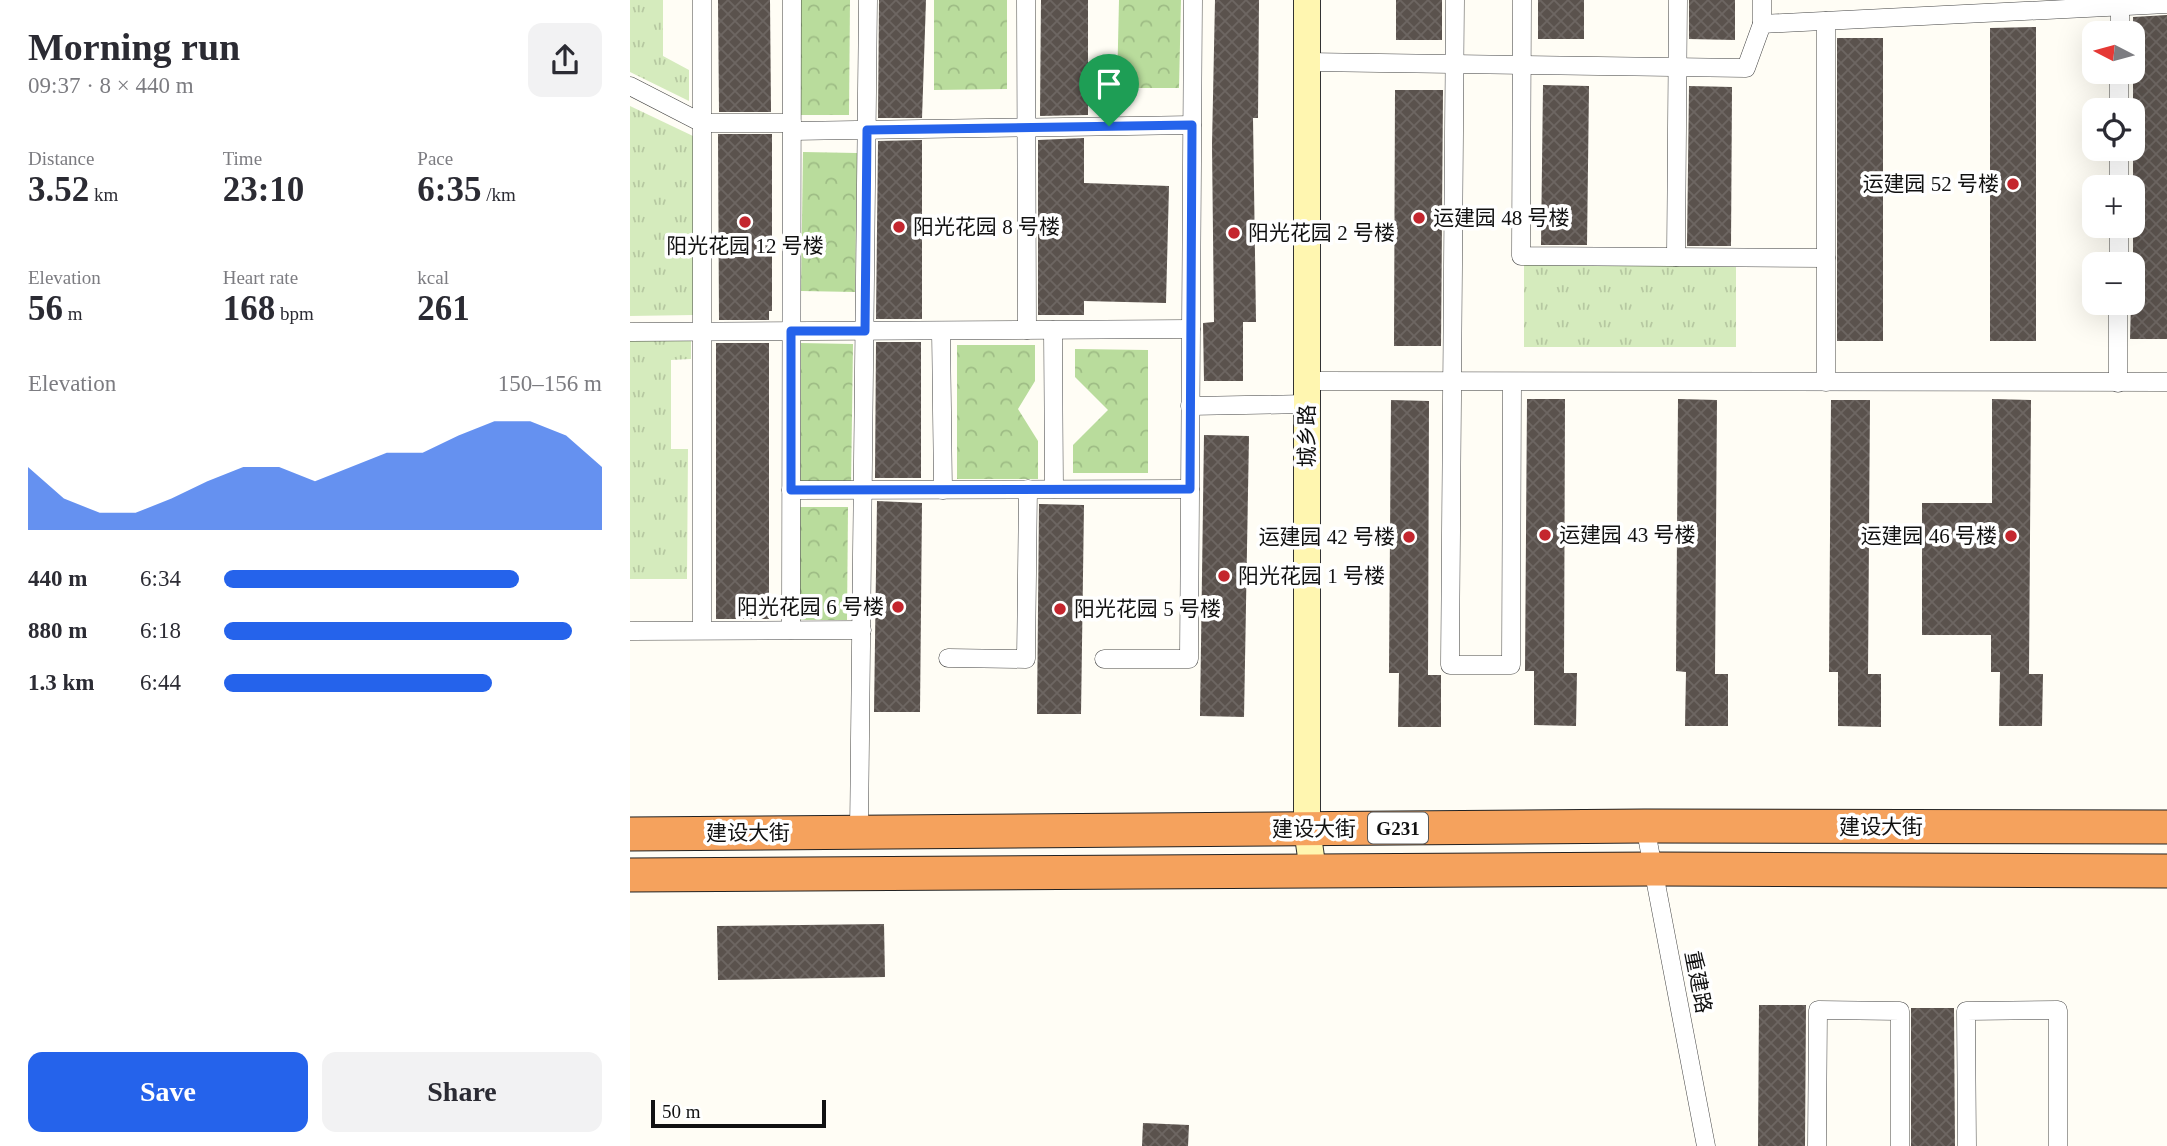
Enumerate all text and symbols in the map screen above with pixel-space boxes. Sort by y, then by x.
north arrow [2082,21,2146,84]
map controls [2082,21,2145,315]
button: share [528,23,602,97]
text: Morning run [28,26,240,68]
pin [1079,54,1139,126]
icon: arrive [1090,65,1128,103]
text: 09:37 · 8 × 440 m [28,73,194,98]
button: locate [2082,98,2145,161]
text: Distance [28,148,94,169]
text: Time [223,148,262,169]
text: Pace [417,148,453,169]
text: 3.52 [28,170,89,209]
text: 23:10 [223,170,304,209]
text: 6:35 [417,170,481,209]
place label: 运建园 52 号楼 [1863,172,1999,196]
button: + [2082,175,2145,238]
marker: 运建园 52 号楼 [2005,176,2021,192]
text: km [89,184,118,205]
text: /km [481,184,516,205]
place label: 运建园 48 号楼 [1433,206,1570,230]
marker: 运建园 48 号楼 [1411,210,1427,226]
marker: 阳光花园 12 号楼 [737,214,753,230]
place label: 阳光花园 8 号楼 [913,215,1060,239]
marker: 阳光花园 8 号楼 [891,219,907,235]
place label: 阳光花园 2 号楼 [1248,221,1395,245]
marker: 阳光花园 2 号楼 [1226,225,1242,241]
place label: 阳光花园 12 号楼 [666,234,824,258]
button: − [2082,252,2145,315]
text: Elevation [28,267,101,288]
text: Heart rate [223,267,298,288]
text: kcal [417,267,449,288]
text: 56 [28,289,63,328]
text: 168 [223,289,275,328]
text: 261 [417,289,470,328]
text: m [63,303,83,324]
text: bpm [275,303,314,324]
text: Elevation [28,371,116,396]
text: 150–156 m [498,371,602,396]
street label: 城乡路 [1295,405,1319,468]
place label: 运建园 43 号楼 [1559,523,1696,547]
place label: 运建园 46 号楼 [1861,524,1997,548]
place label: 运建园 42 号楼 [1259,525,1395,549]
marker: 运建园 43 号楼 [1537,527,1553,543]
marker: 运建园 46 号楼 [2003,528,2019,544]
marker: 运建园 42 号楼 [1401,529,1417,545]
place label: 阳光花园 1 号楼 [1238,564,1385,588]
text: 440 m [28,566,87,591]
text: 6:34 [140,566,181,591]
marker: 阳光花园 1 号楼 [1216,568,1232,584]
place label: 阳光花园 6 号楼 [737,595,884,619]
place label: 阳光花园 5 号楼 [1074,597,1221,621]
marker: 阳光花园 6 号楼 [890,599,906,615]
marker: 阳光花园 5 号楼 [1052,601,1068,617]
text: 880 m [28,618,87,643]
text: 6:18 [140,618,181,643]
text: 1.3 km [28,670,94,695]
text: 6:44 [140,670,181,695]
road number: G231 [1368,813,1428,844]
street label: 建设大街 [1839,815,1923,839]
street label: 建设大街 [1272,817,1356,841]
street label: 建设大街 [706,821,790,845]
street label: 重建路 [1680,949,1716,1015]
button: Save [28,1052,308,1132]
button: Share [322,1052,602,1132]
scale bar [651,1097,826,1129]
text: 50 m [662,1101,701,1122]

